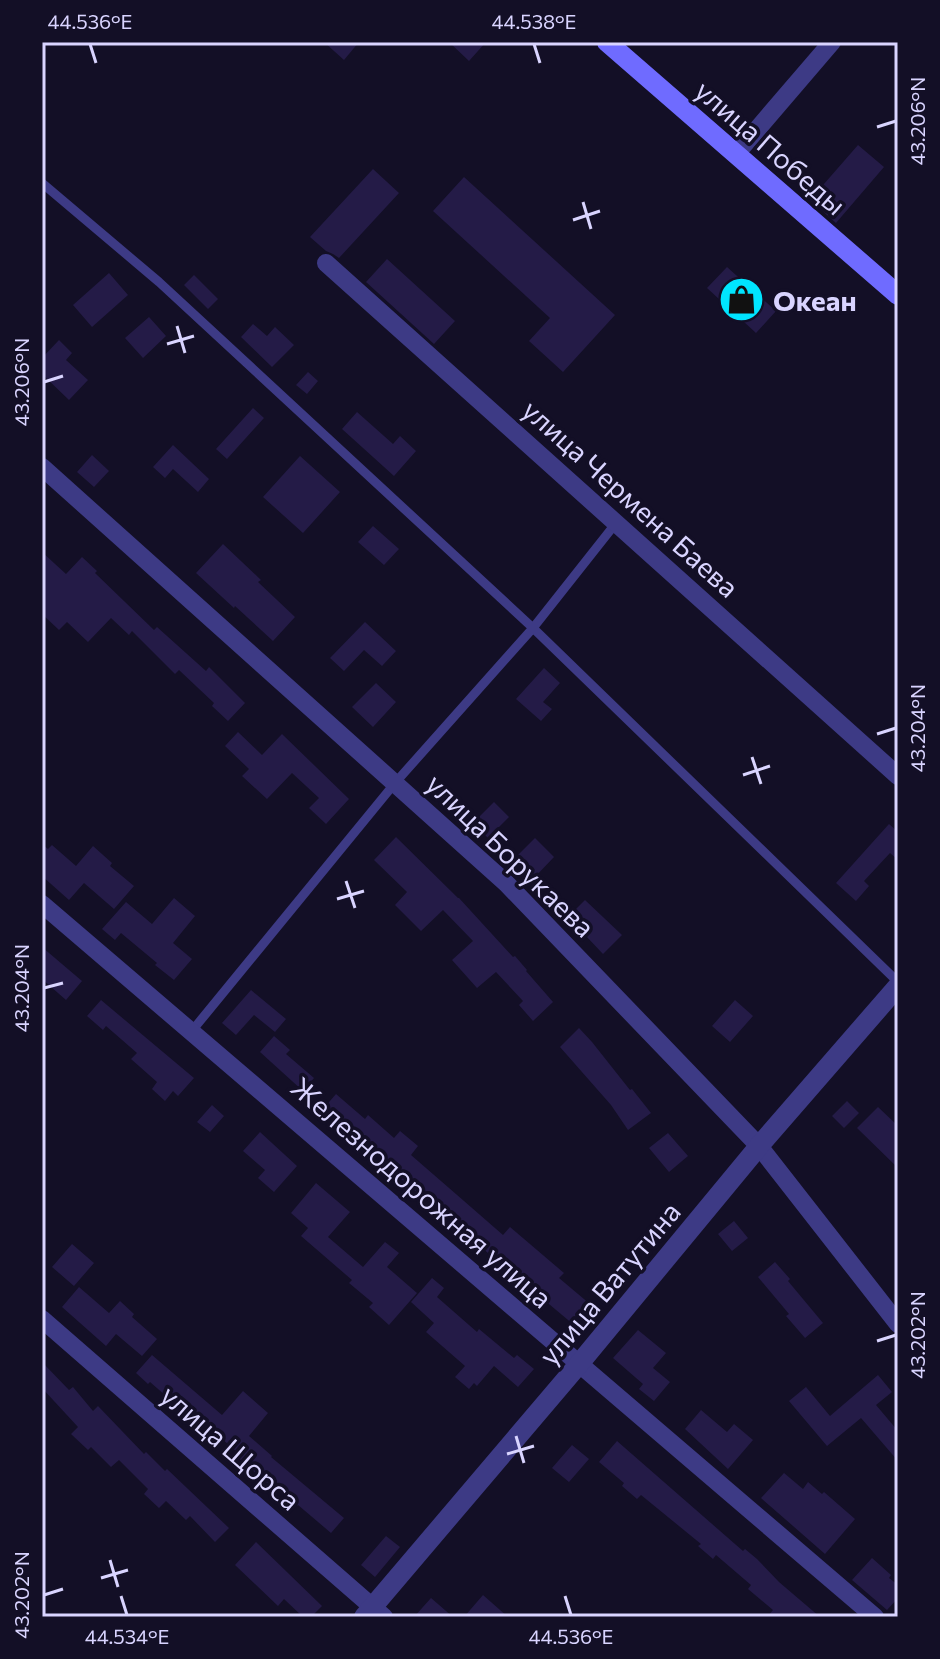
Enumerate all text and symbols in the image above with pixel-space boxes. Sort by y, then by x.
text: 44.536°E [48,9,132,33]
text: 44.538°E [492,9,576,33]
street label: улица Победы [689,72,853,222]
text: 43.206°N [905,77,929,165]
shop icon: Океан [718,276,766,324]
place label: Океан [773,283,857,317]
text: 43.206°N [9,338,33,426]
street label: улица Чермена Баева [516,392,746,604]
text: 43.204°N [905,684,929,772]
street label: улица Борукаева [420,766,602,944]
text: 43.204°N [9,944,33,1032]
street label: Железнодорожная улица [285,1069,559,1315]
street label: улица Ватутина [531,1195,687,1371]
text: 43.202°N [905,1291,929,1379]
street label: улица Щорса [154,1377,308,1517]
text: 43.202°N [9,1551,33,1639]
text: 44.534°E [85,1624,169,1648]
text: 44.536°E [529,1624,613,1648]

